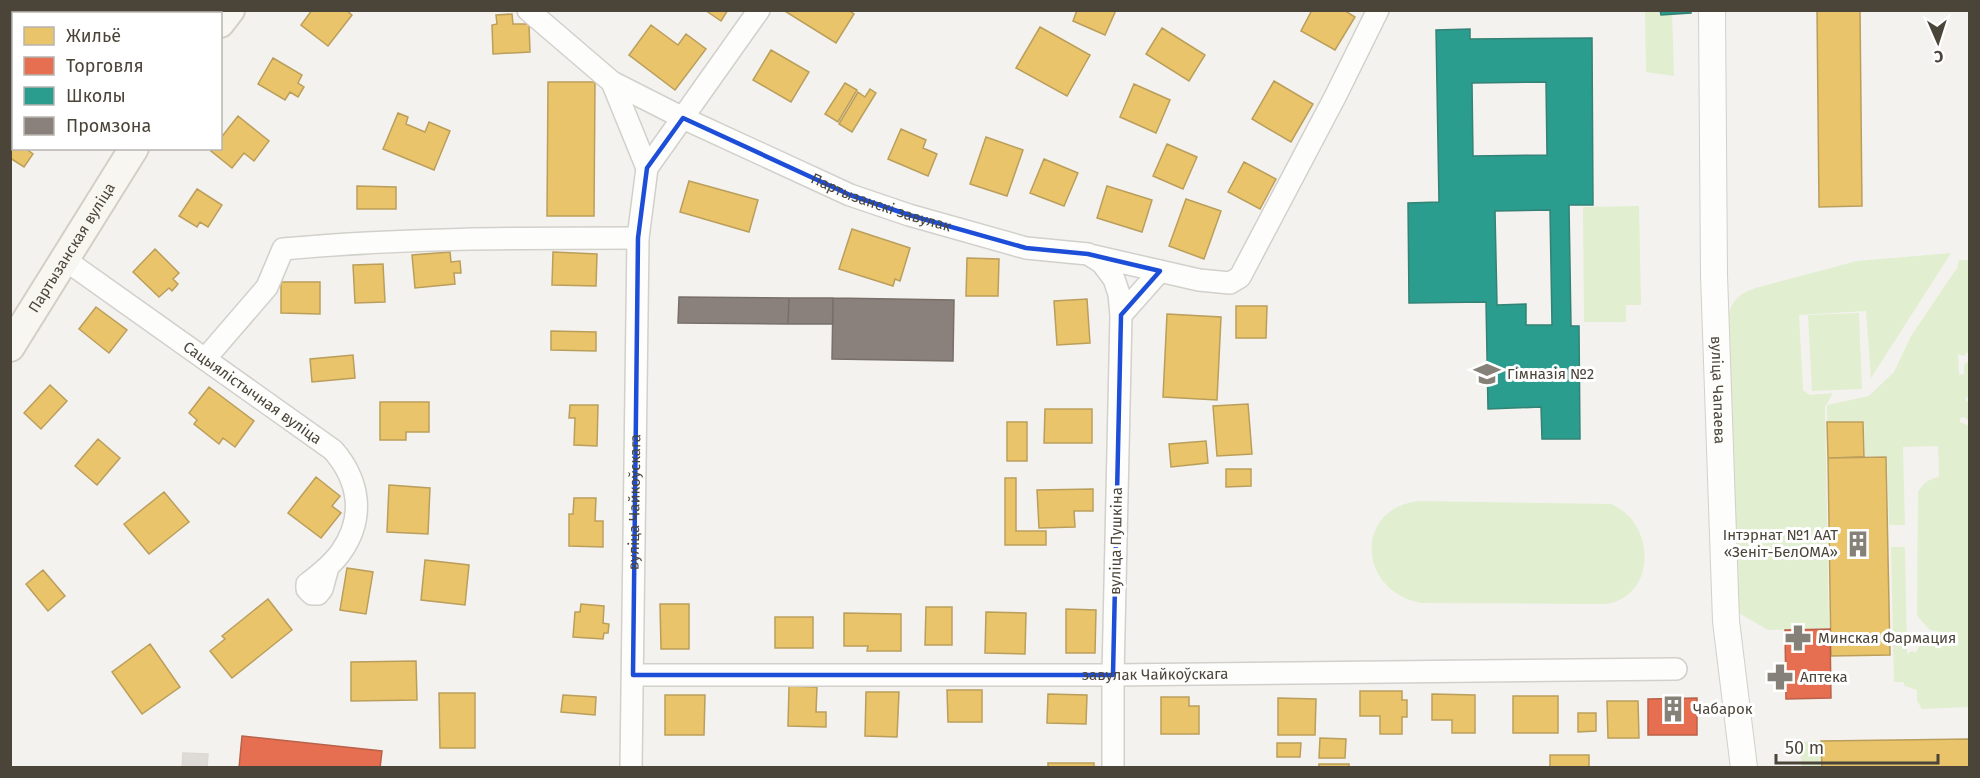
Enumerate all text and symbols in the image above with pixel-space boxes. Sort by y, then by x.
legend [12,12,222,150]
north arrow [1908,12,1968,72]
text: Жильё [66,25,121,47]
text: С [1933,47,1944,66]
text: Торговля [66,55,144,77]
text: Школы [66,85,126,107]
text: Промзона [66,115,151,137]
street label: Партызанскі завулак [808,169,954,236]
street label: Партызанская вуліца [25,179,119,316]
street label: вуліца Чапаева [1707,335,1729,444]
street label: Сацыялістычная вуліца [180,338,325,448]
school or university icon: Гімназія №2 [1472,359,1502,389]
place label: Гімназія №2 [1507,365,1594,383]
street label: вуліца Чайкоўскага [625,434,644,570]
street label: вуліца Пушкіна [1106,487,1126,595]
place label: Інтэрнат №1 ААТ «Зеніт-БелОМА» [1723,526,1838,561]
building icon: Інтэрнат №1 ААТ «Зеніт-БелОМА» [1843,529,1873,559]
pharmacy icon: Минская Фармация [1783,623,1813,653]
place label: Минская Фармация [1818,629,1956,647]
pharmacy icon: Аптека [1765,662,1795,692]
street label: завулак Чайкоўскага [1082,665,1228,684]
place label: Аптека [1800,668,1848,686]
building icon: Чабарок [1658,694,1688,724]
place label: Чабарок [1693,700,1753,718]
scale bar [1776,727,1938,765]
text: 50 m [1785,737,1824,759]

